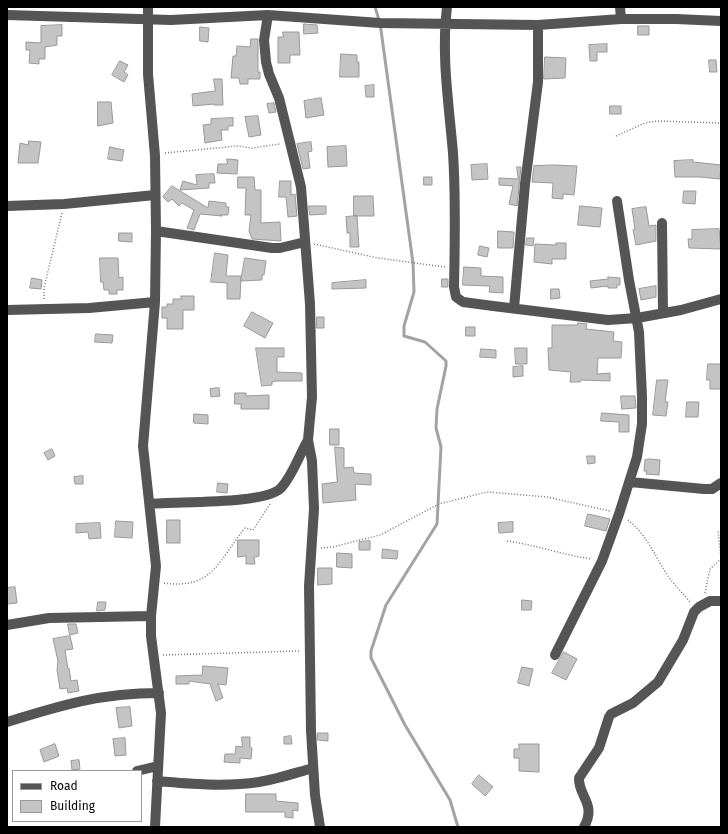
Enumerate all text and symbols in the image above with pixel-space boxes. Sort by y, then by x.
legend [12,770,142,822]
text: Road [50,779,78,793]
text: Building [50,799,95,813]

